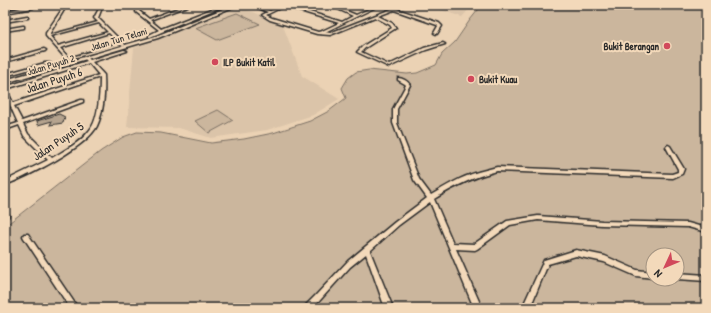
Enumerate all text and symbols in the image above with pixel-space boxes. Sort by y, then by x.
street label: Jalan Tun Telani [89,24,149,54]
place label: Bukit Berangan [604,40,659,54]
marker: Bukit Berangan [662,41,672,51]
street label: Jalan Puyuh 2 [26,51,77,78]
place label: ILP Bukit Katil [223,56,275,69]
marker: ILP Bukit Katil [210,57,220,67]
street label: Jalan Puyuh 6 [24,63,85,97]
place label: Bukit Kuau [479,73,518,86]
marker: Bukit Kuau [466,74,476,84]
street label: Jalan Puyuh 5 [29,118,87,164]
north arrow [645,247,685,287]
text: N [651,267,665,281]

